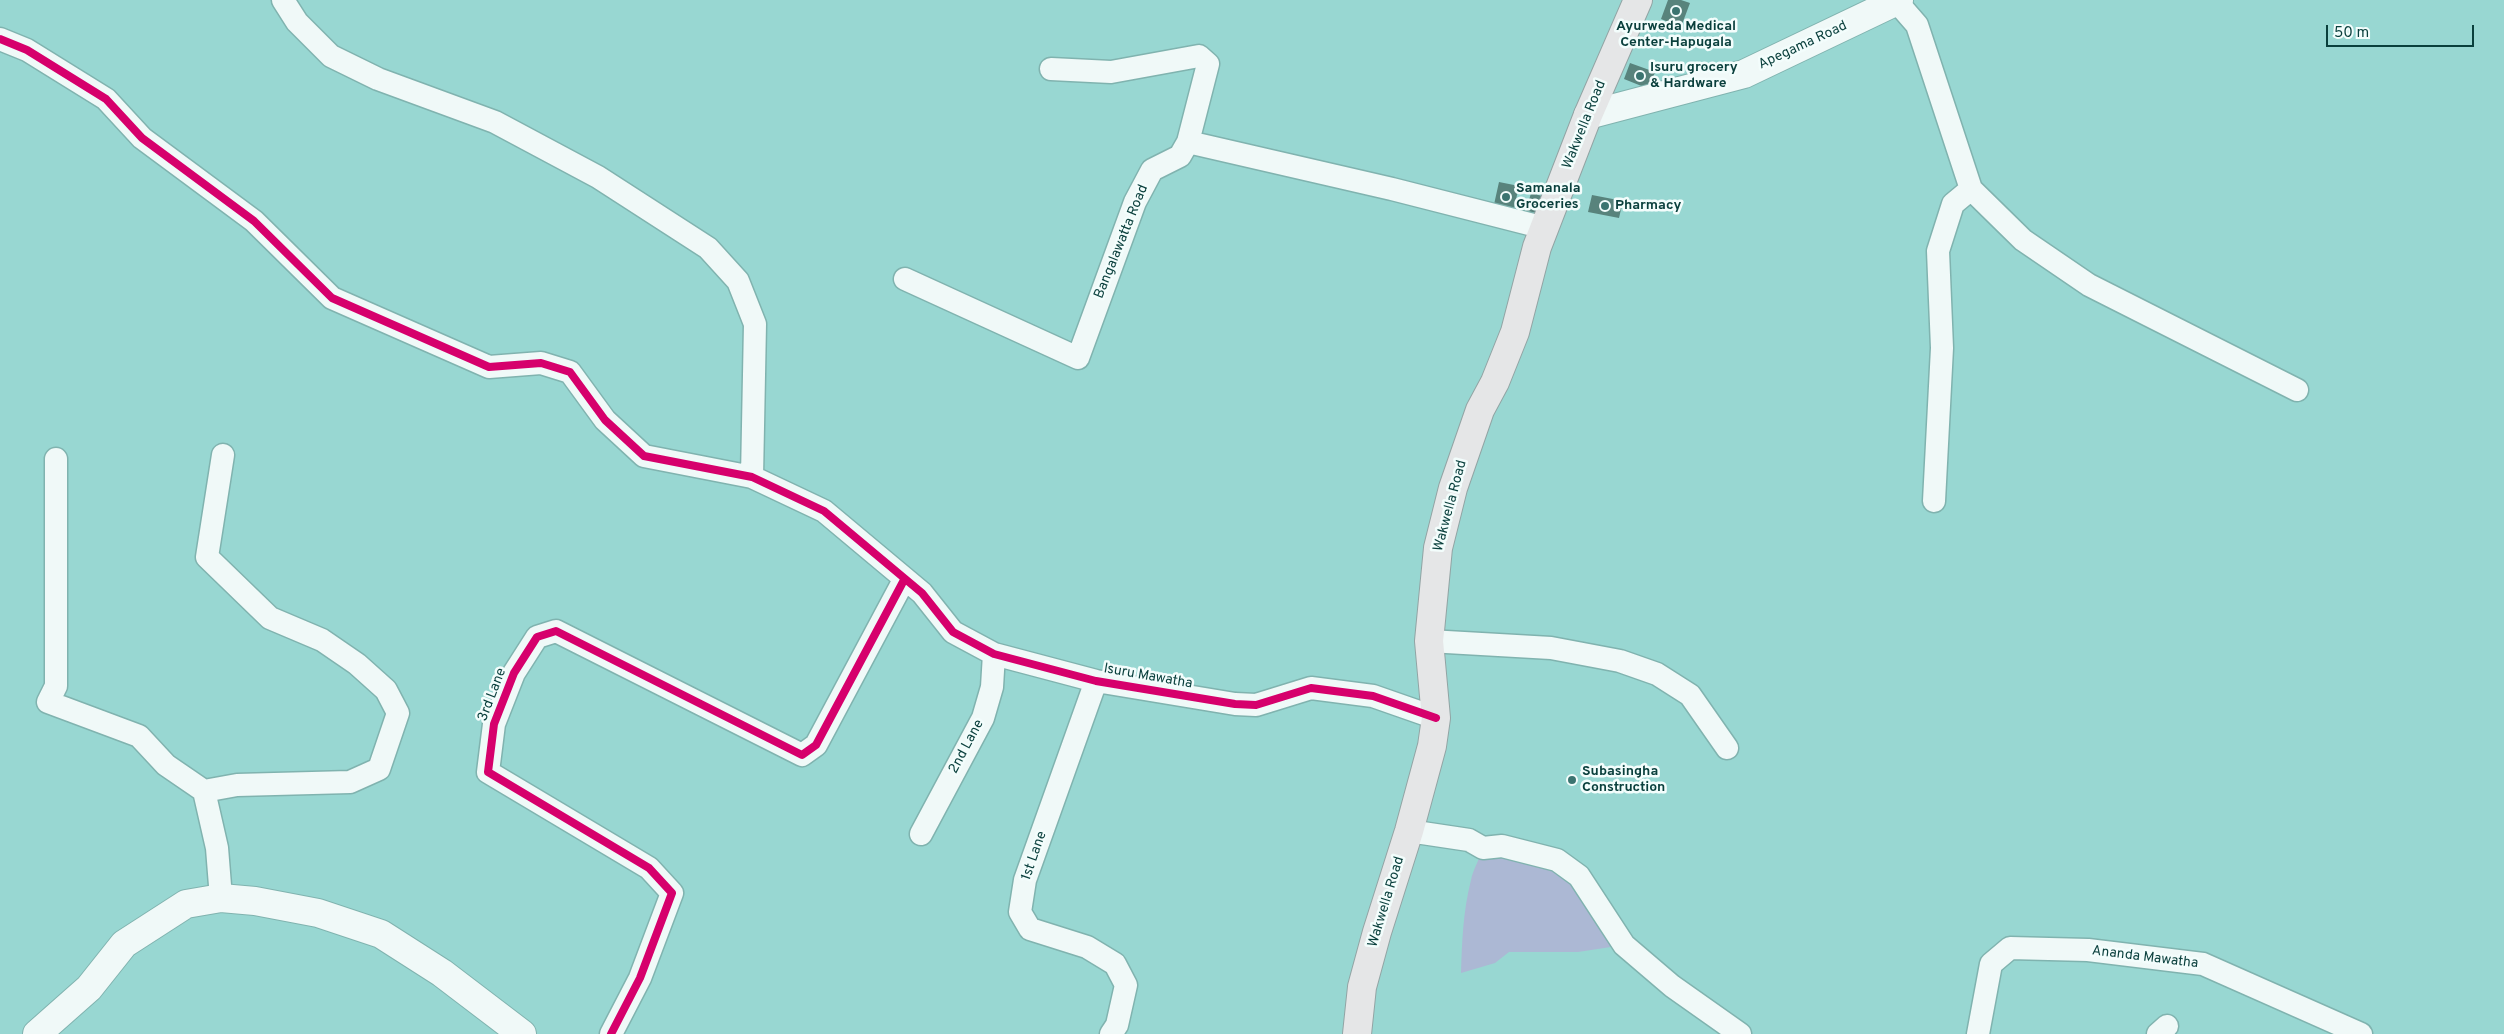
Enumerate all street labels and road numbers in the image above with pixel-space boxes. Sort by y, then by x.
street label: Apegama Road [1756,18,1850,74]
street label: Wakwella Road [1560,78,1610,172]
street label: Bangalawatta Road [1091,183,1153,301]
street label: Wakwella Road [1431,459,1471,553]
street label: Isuru Mawatha [1102,661,1194,693]
street label: 3rd Lane [475,666,511,724]
street label: 2nd Lane [946,717,988,777]
street label: 1st Lane [1019,829,1051,883]
street label: Wakwella Road [1365,855,1409,949]
street label: Ananda Mawatha [2091,943,2199,973]

